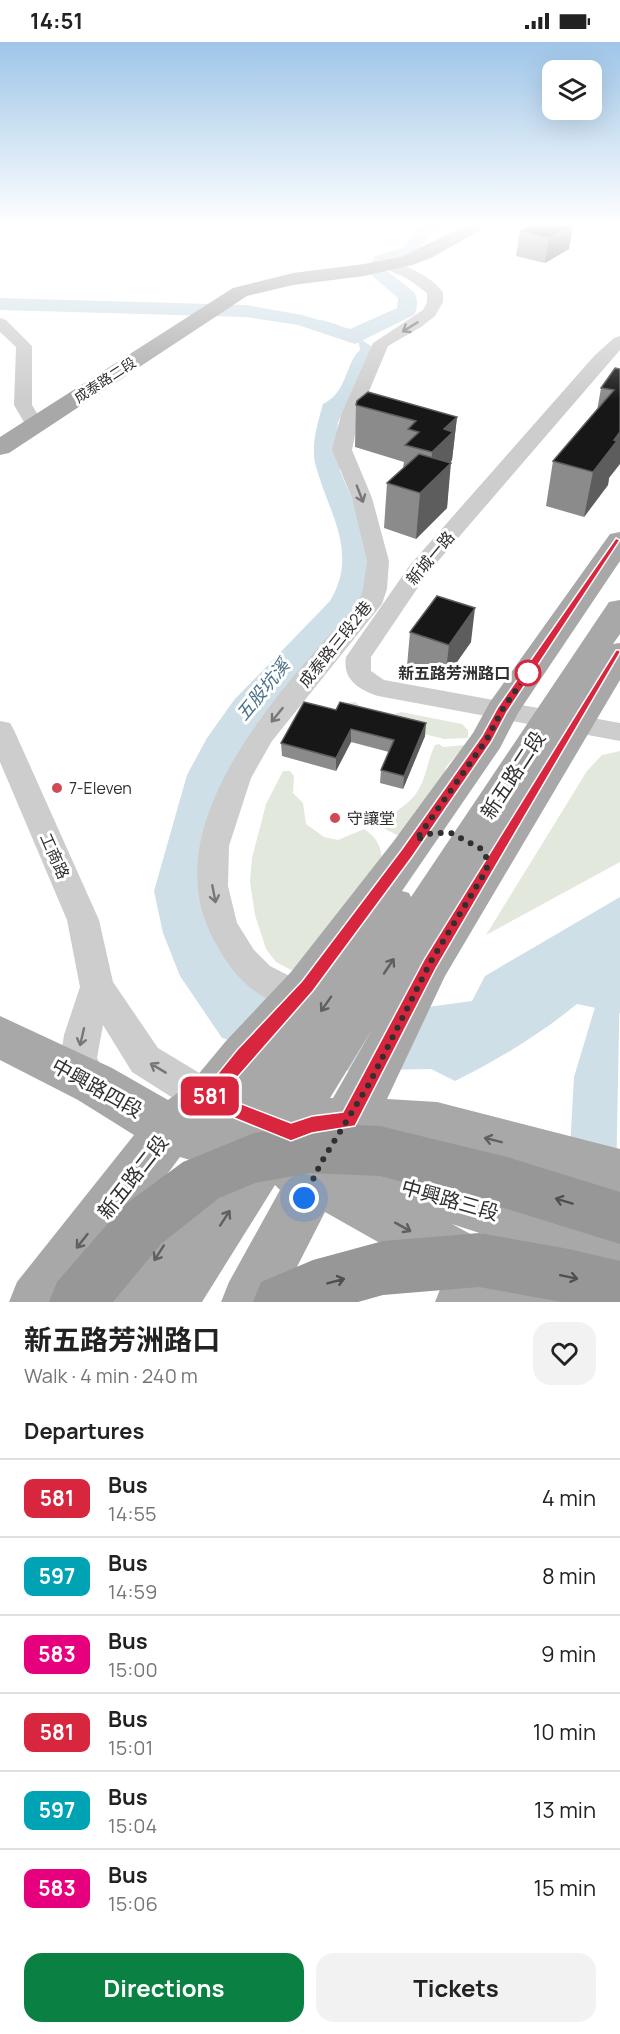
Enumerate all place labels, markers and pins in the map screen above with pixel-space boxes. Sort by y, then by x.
marker: 新五路芳洲路口 [515,660,541,686]
place label: 新五路芳洲路口 [398,662,510,684]
place label: 7-Eleven [69,777,132,799]
marker: 7-Eleven [50,781,64,795]
place label: 守讓堂 [347,807,395,829]
marker: 守讓堂 [328,811,342,825]

